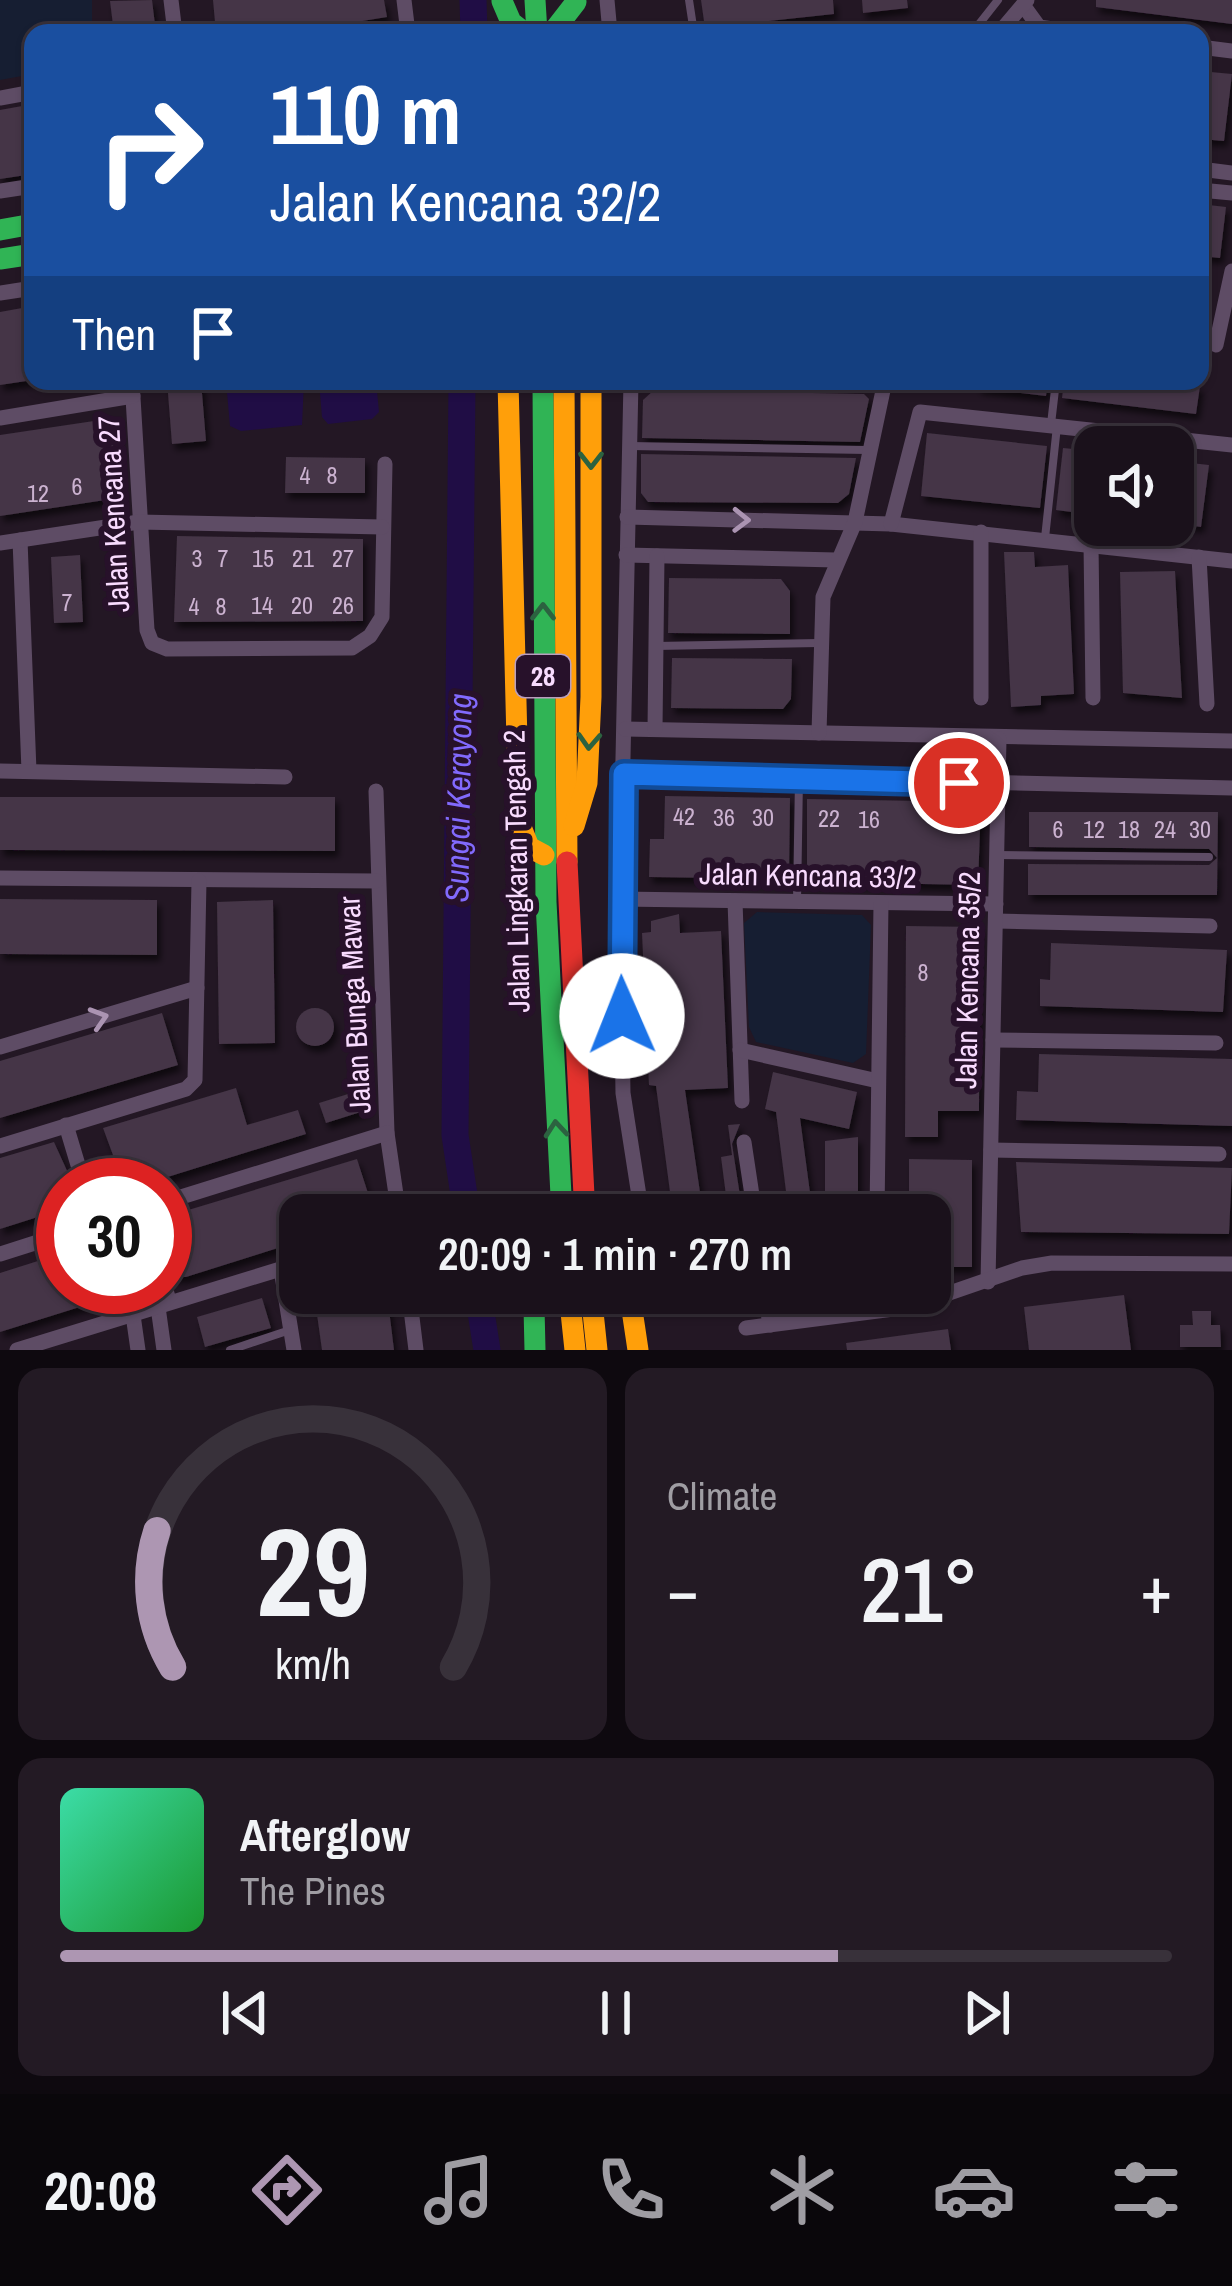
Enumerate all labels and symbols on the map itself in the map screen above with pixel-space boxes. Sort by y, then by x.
street label: Jalan Kencana 27 [88,415,138,613]
one-way arrow [578,451,604,470]
house number: 4 [300,459,311,491]
house number: 8 [327,459,337,491]
house number: 6 [72,470,82,502]
house number: 12 [27,477,49,509]
one-way arrow [732,506,751,532]
house number: 3 [192,542,202,574]
house number: 7 [218,542,229,574]
house number: 15 [252,542,274,574]
house number: 21 [292,542,314,574]
house number: 27 [332,542,354,574]
house number: 7 [62,586,73,618]
house number: 14 [251,589,273,621]
house number: 20 [291,589,313,621]
house number: 26 [332,589,354,621]
house number: 4 [189,590,200,622]
house number: 8 [216,590,226,622]
one-way arrow [530,602,556,620]
road number: 28 [516,655,570,697]
water label: Sungai Kerayong [434,693,482,903]
street label: Jalan Lingkaran Tengah 2 [494,729,538,1013]
one-way arrow [576,732,602,751]
pin [908,732,1010,834]
house number: 42 [673,800,695,832]
house number: 36 [713,801,735,833]
house number: 30 [752,801,774,833]
house number: 22 [818,802,840,834]
house number: 16 [858,803,880,835]
house number: 6 [1053,813,1063,845]
house number: 12 [1083,813,1105,845]
house number: 18 [1118,813,1140,845]
house number: 24 [1154,813,1176,845]
house number: 30 [1189,813,1211,845]
street label: Jalan Kencana 33/2 [699,853,917,897]
street label: Jalan Kencana 35/2 [945,871,989,1089]
street label: Jalan Bunga Mawar [328,895,380,1115]
position arrow [559,953,685,1079]
house number: 8 [918,956,928,988]
one-way arrow [88,1007,109,1032]
one-way arrow [543,1120,569,1139]
speed limit sign: 30 [36,1158,192,1314]

